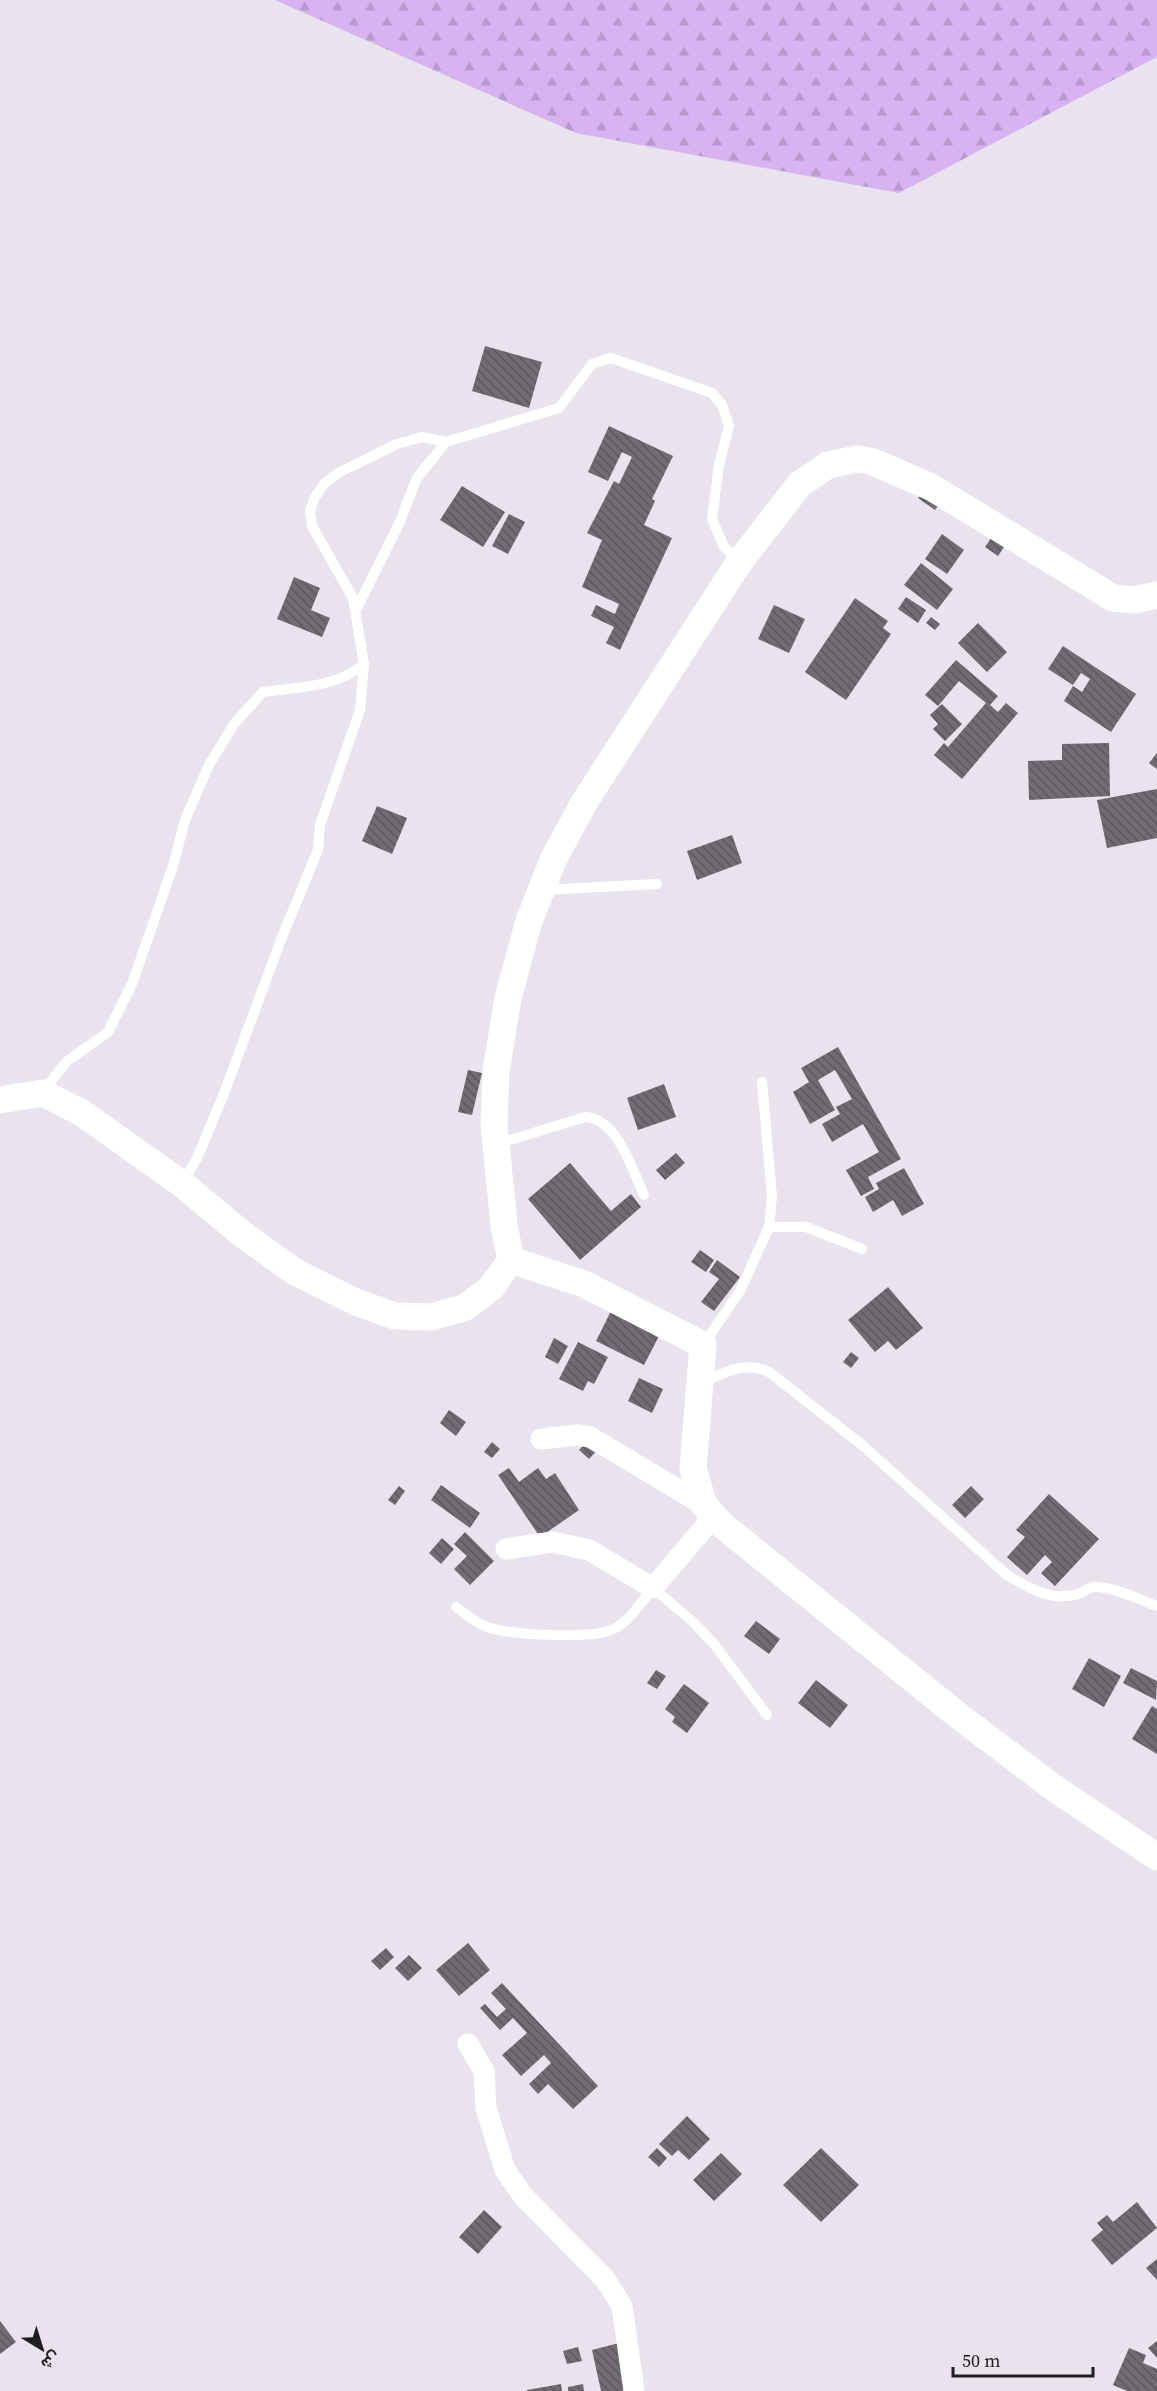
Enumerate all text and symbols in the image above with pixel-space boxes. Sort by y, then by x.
north arrow [12,2319,72,2379]
scale bar [953,2340,1092,2378]
text: ش [37,2346,66,2375]
text: 50 m [962,2348,1000,2373]

